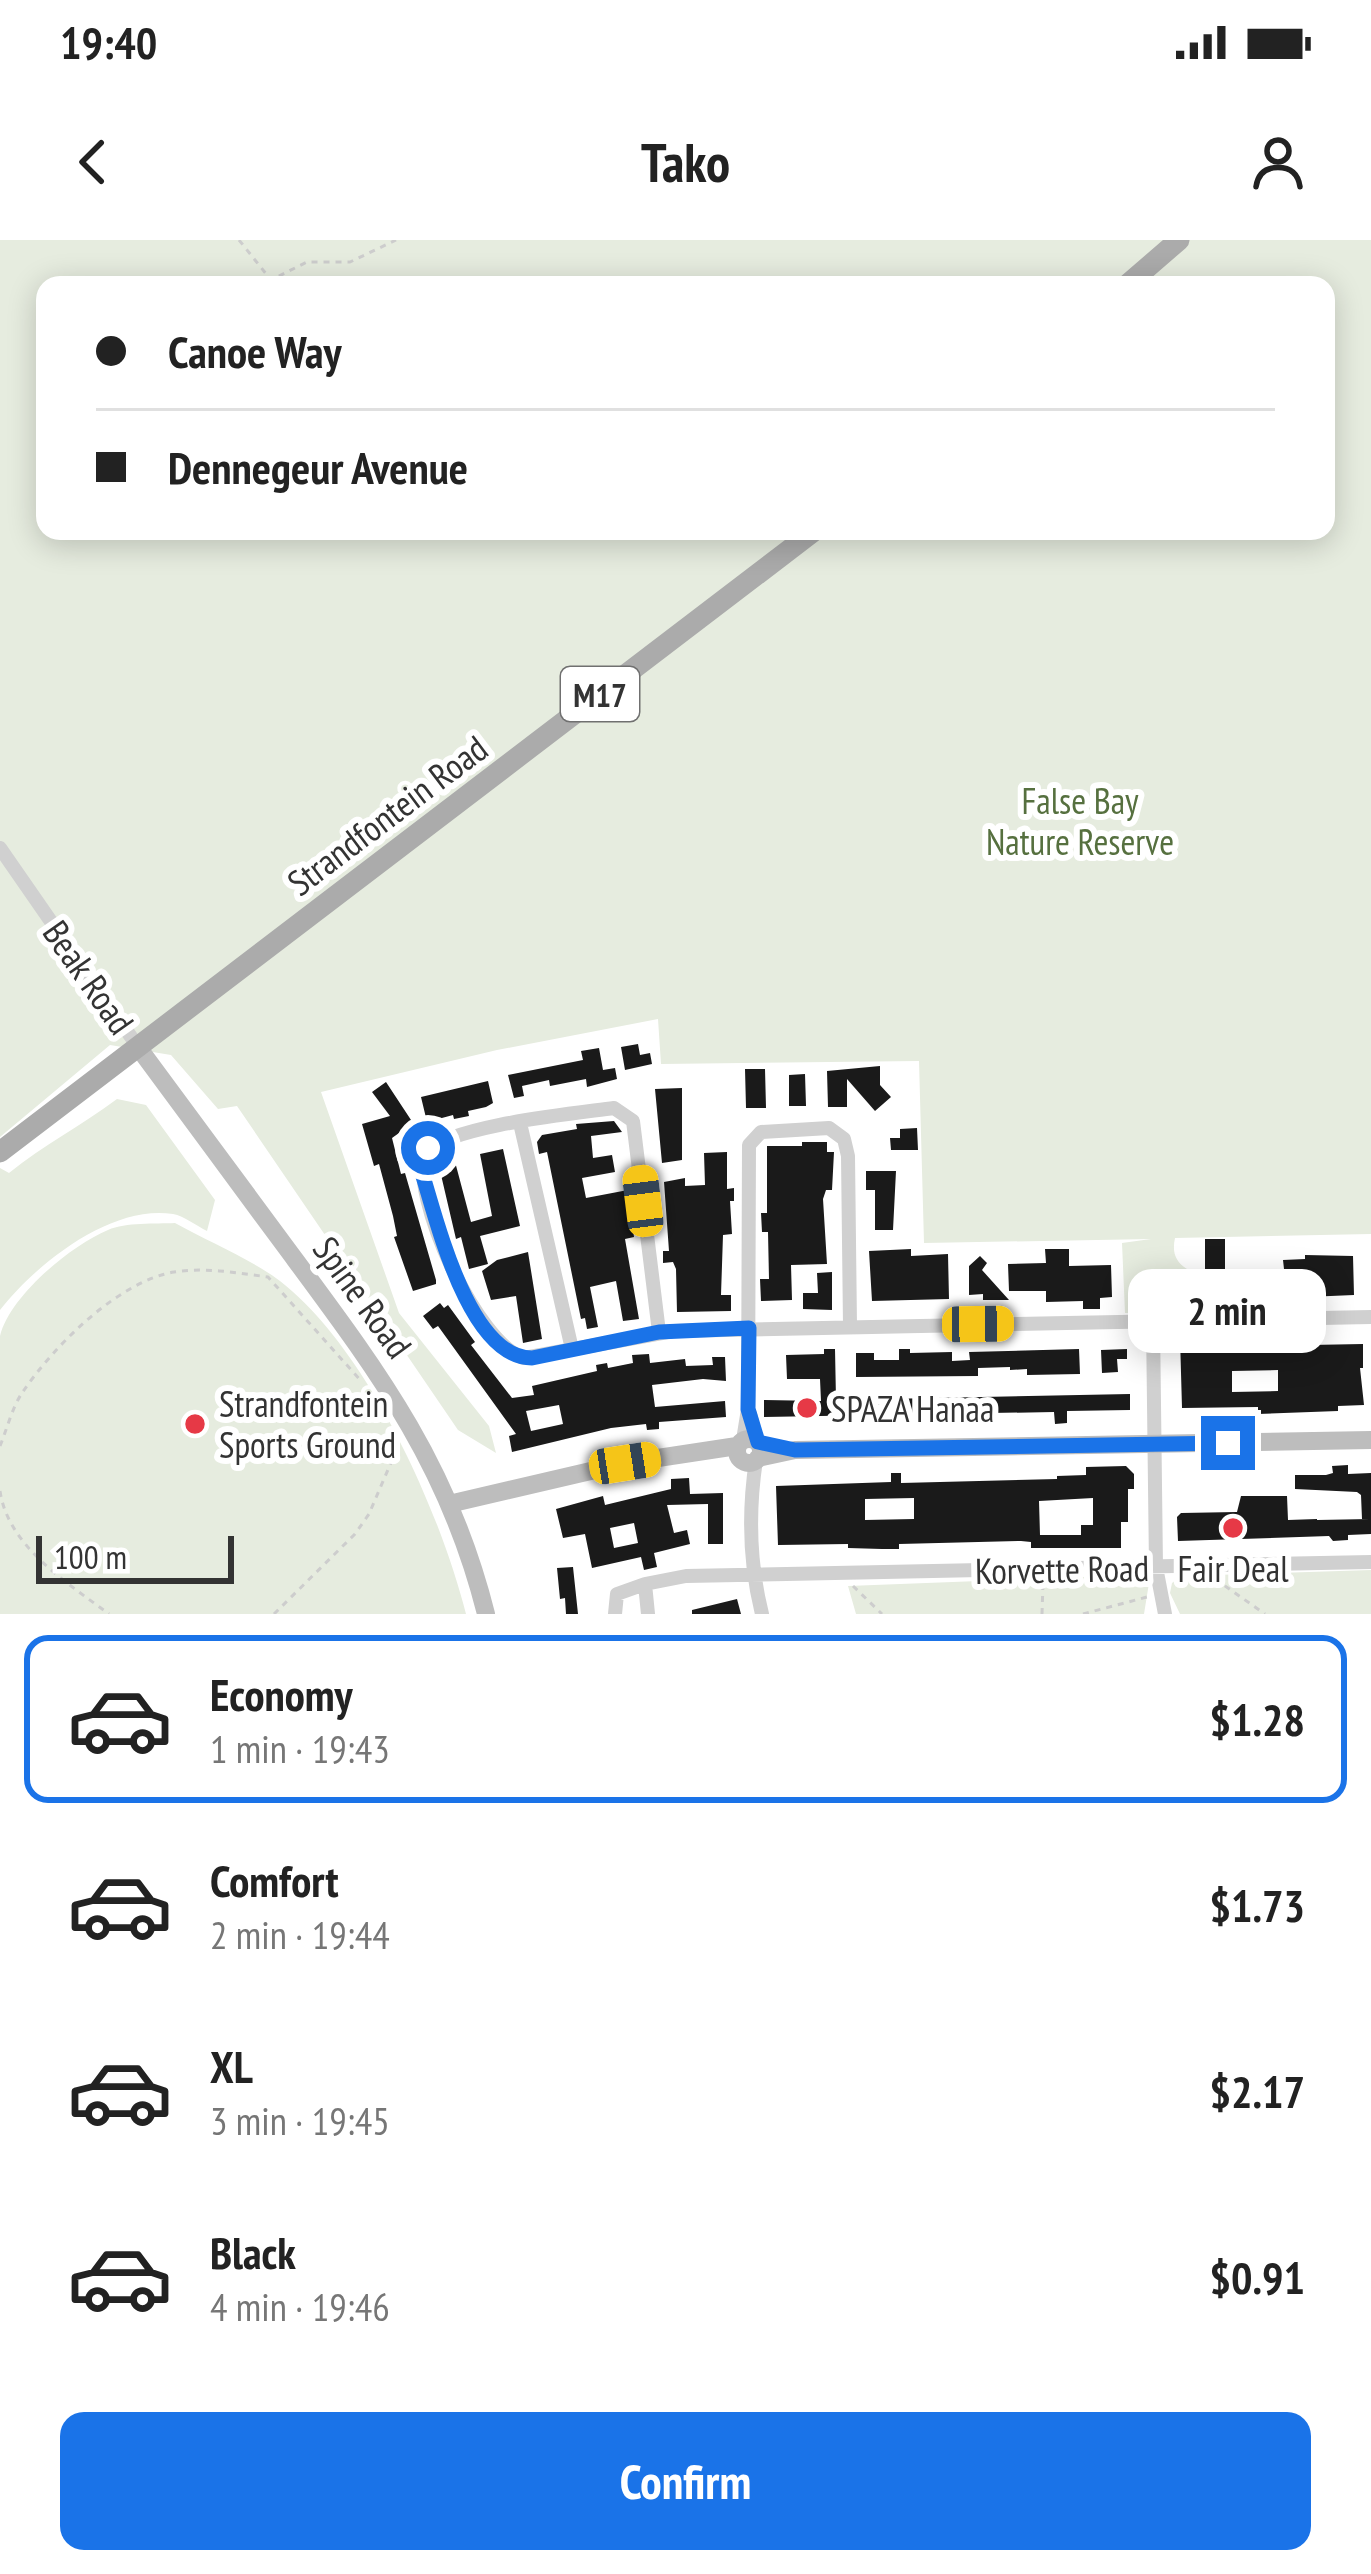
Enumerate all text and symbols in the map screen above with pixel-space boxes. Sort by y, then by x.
text: 19:40 [60,13,157,71]
text: Tako [641,127,730,197]
icon: back [60,129,126,195]
icon: person [1245,129,1311,195]
text: Canoe Way [168,322,342,380]
text: Dennegeur Avenue [168,438,468,496]
road number: M17 [561,667,639,721]
street label: Strandfontein Road [278,724,496,906]
park label: False Bay Nature Reserve [986,777,1174,865]
street label: Beak Road [33,911,145,1043]
route start [401,1121,455,1175]
car [621,1163,665,1239]
street label: Spine Road [303,1227,423,1367]
callout: 2 min [1129,1269,1327,1353]
text: 2 min [1188,1285,1266,1336]
car [942,1305,1014,1343]
place label: Strandfontein Sports Ground [219,1380,396,1468]
place label: SPAZA Hanaa [831,1385,994,1432]
marker: SPAZA Hanaa [794,1395,820,1421]
marker: Strandfontein Sports Ground [182,1411,208,1437]
route end [1201,1416,1255,1470]
car [587,1440,663,1486]
marker: Fair Deal [1220,1515,1246,1541]
scale bar [36,1530,234,1583]
text: 100 m [54,1535,127,1578]
street label: Korvette Road [975,1544,1149,1594]
place label: Fair Deal [1177,1545,1289,1592]
icon: car [66,1665,174,1773]
text: Economy [210,1665,353,1723]
text: $1.28 [1209,1690,1305,1748]
text: 1 min · 19:43 [210,1723,390,1774]
icon: car [66,1851,174,1959]
text: Comfort [210,1851,339,1909]
text: $1.73 [1209,1876,1305,1934]
text: 2 min · 19:44 [210,1909,390,1960]
icon: car [66,2037,174,2145]
text: XL [210,2037,253,2095]
text: $2.17 [1209,2062,1305,2120]
text: 3 min · 19:45 [210,2095,390,2146]
icon: car [66,2223,174,2331]
text: Black [210,2223,296,2281]
text: $0.91 [1209,2248,1305,2306]
text: 4 min · 19:46 [210,2281,390,2332]
button: Confirm [60,2412,1311,2550]

